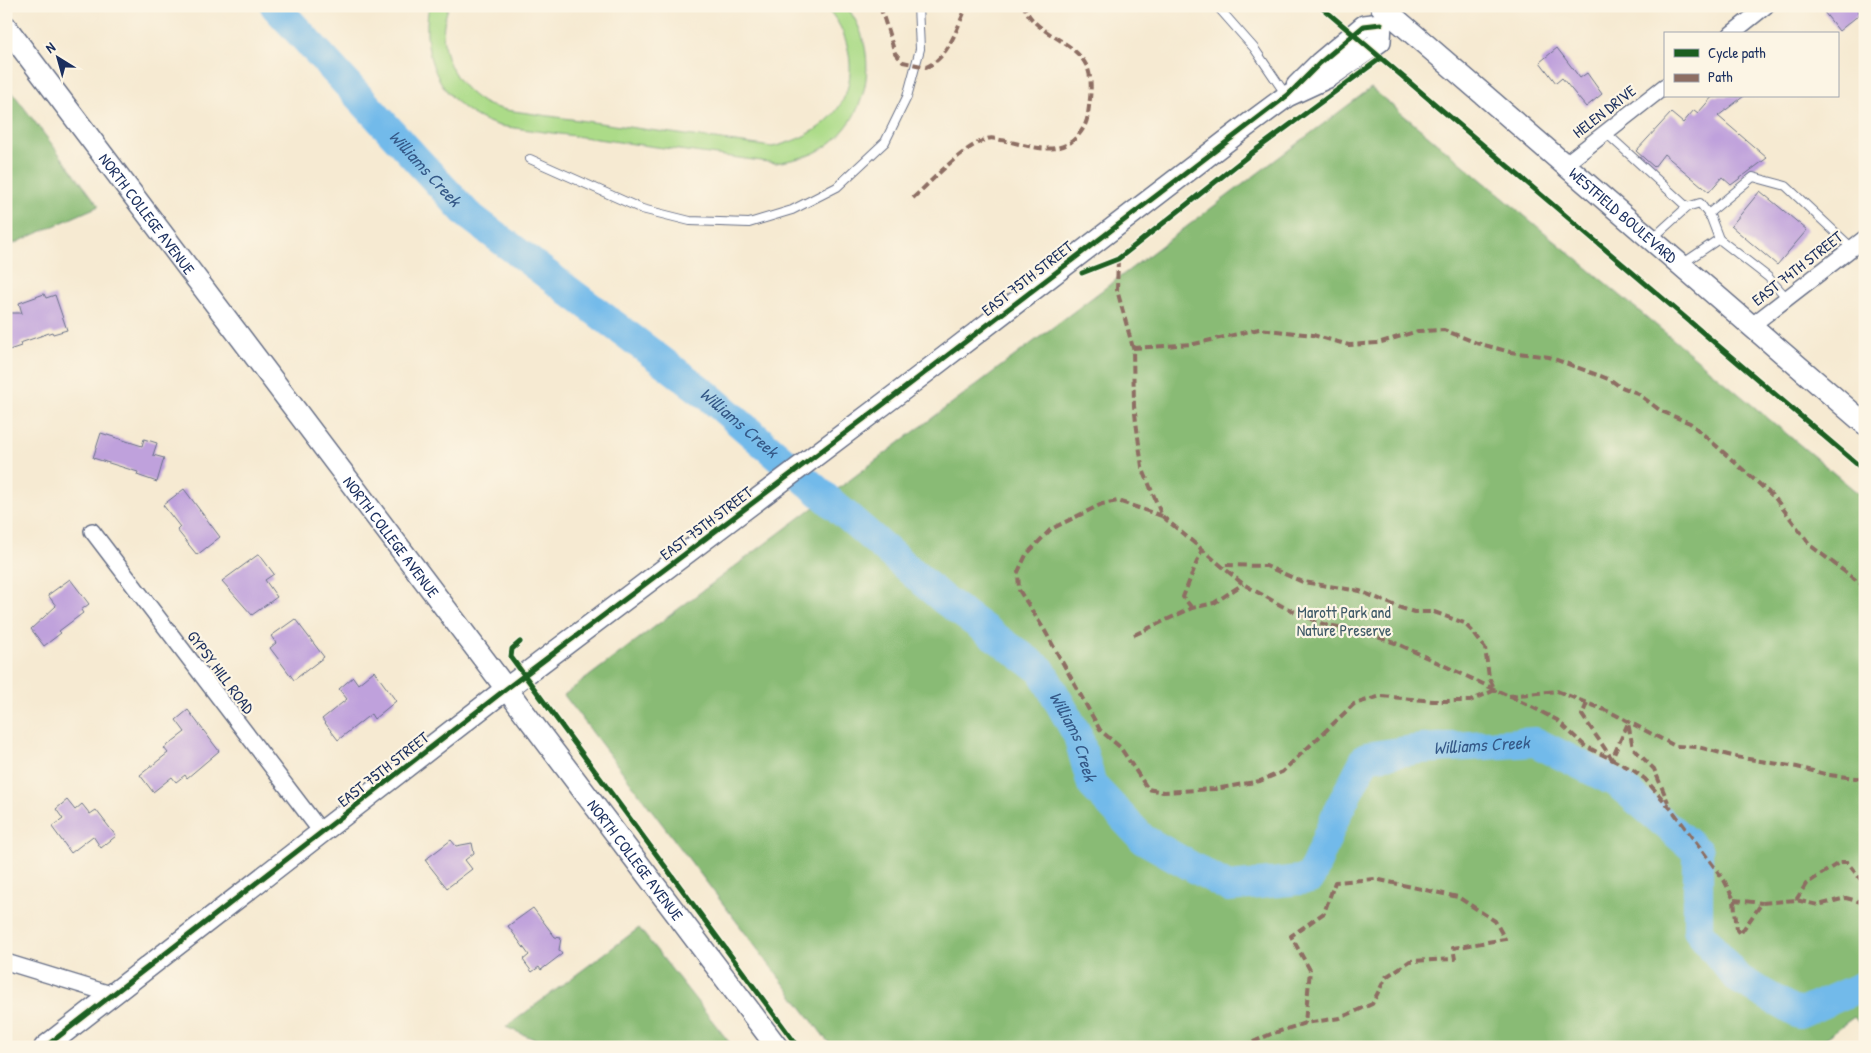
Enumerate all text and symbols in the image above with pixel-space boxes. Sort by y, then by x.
north arrow [32,32,82,82]
legend [1664,32,1838,98]
text: N [41,37,59,57]
text: Cycle path [1708,42,1766,63]
text: Path [1708,66,1733,87]
street label: HELEN DRIVE [1568,79,1640,143]
water label: Williams Creek [384,124,468,213]
street label: NORTH COLLEGE AVENUE [94,148,200,279]
street label: WESTFIELD BOULEVARD [1564,162,1682,268]
street label: EAST 74TH STREET [1747,225,1847,310]
street label: EAST 75TH STREET [977,235,1078,321]
water label: Williams Creek [695,381,785,464]
street label: NORTH COLLEGE AVENUE [338,472,444,602]
street label: EAST 75TH STREET [655,481,757,565]
park label: Marott Park and Nature Preserve [1297,601,1392,641]
street label: GYPSY HILL ROAD [182,626,260,718]
water label: Williams Creek [1043,687,1104,786]
street label: EAST 75TH STREET [333,726,434,812]
water label: Williams Creek [1433,729,1532,760]
street label: NORTH COLLEGE AVENUE [582,795,689,925]

